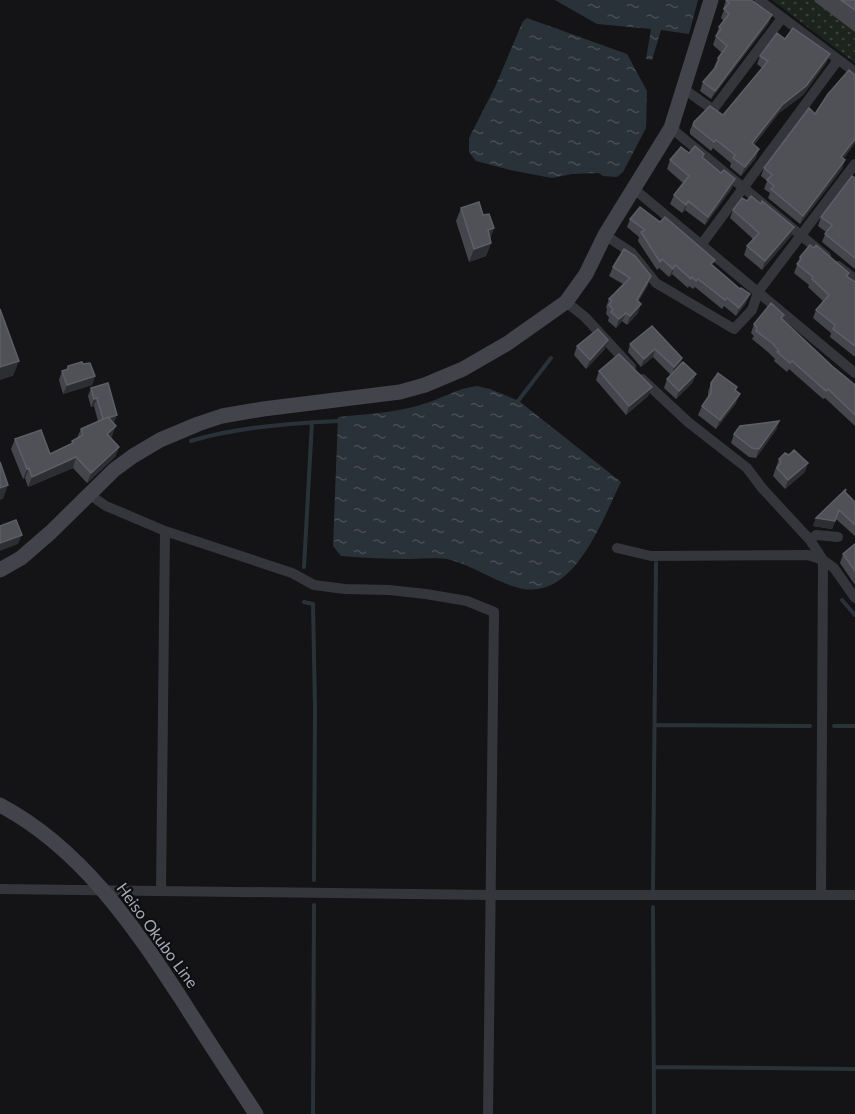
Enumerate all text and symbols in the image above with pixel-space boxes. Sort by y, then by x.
street label: Heiso Okubo Line [113,879,203,991]

